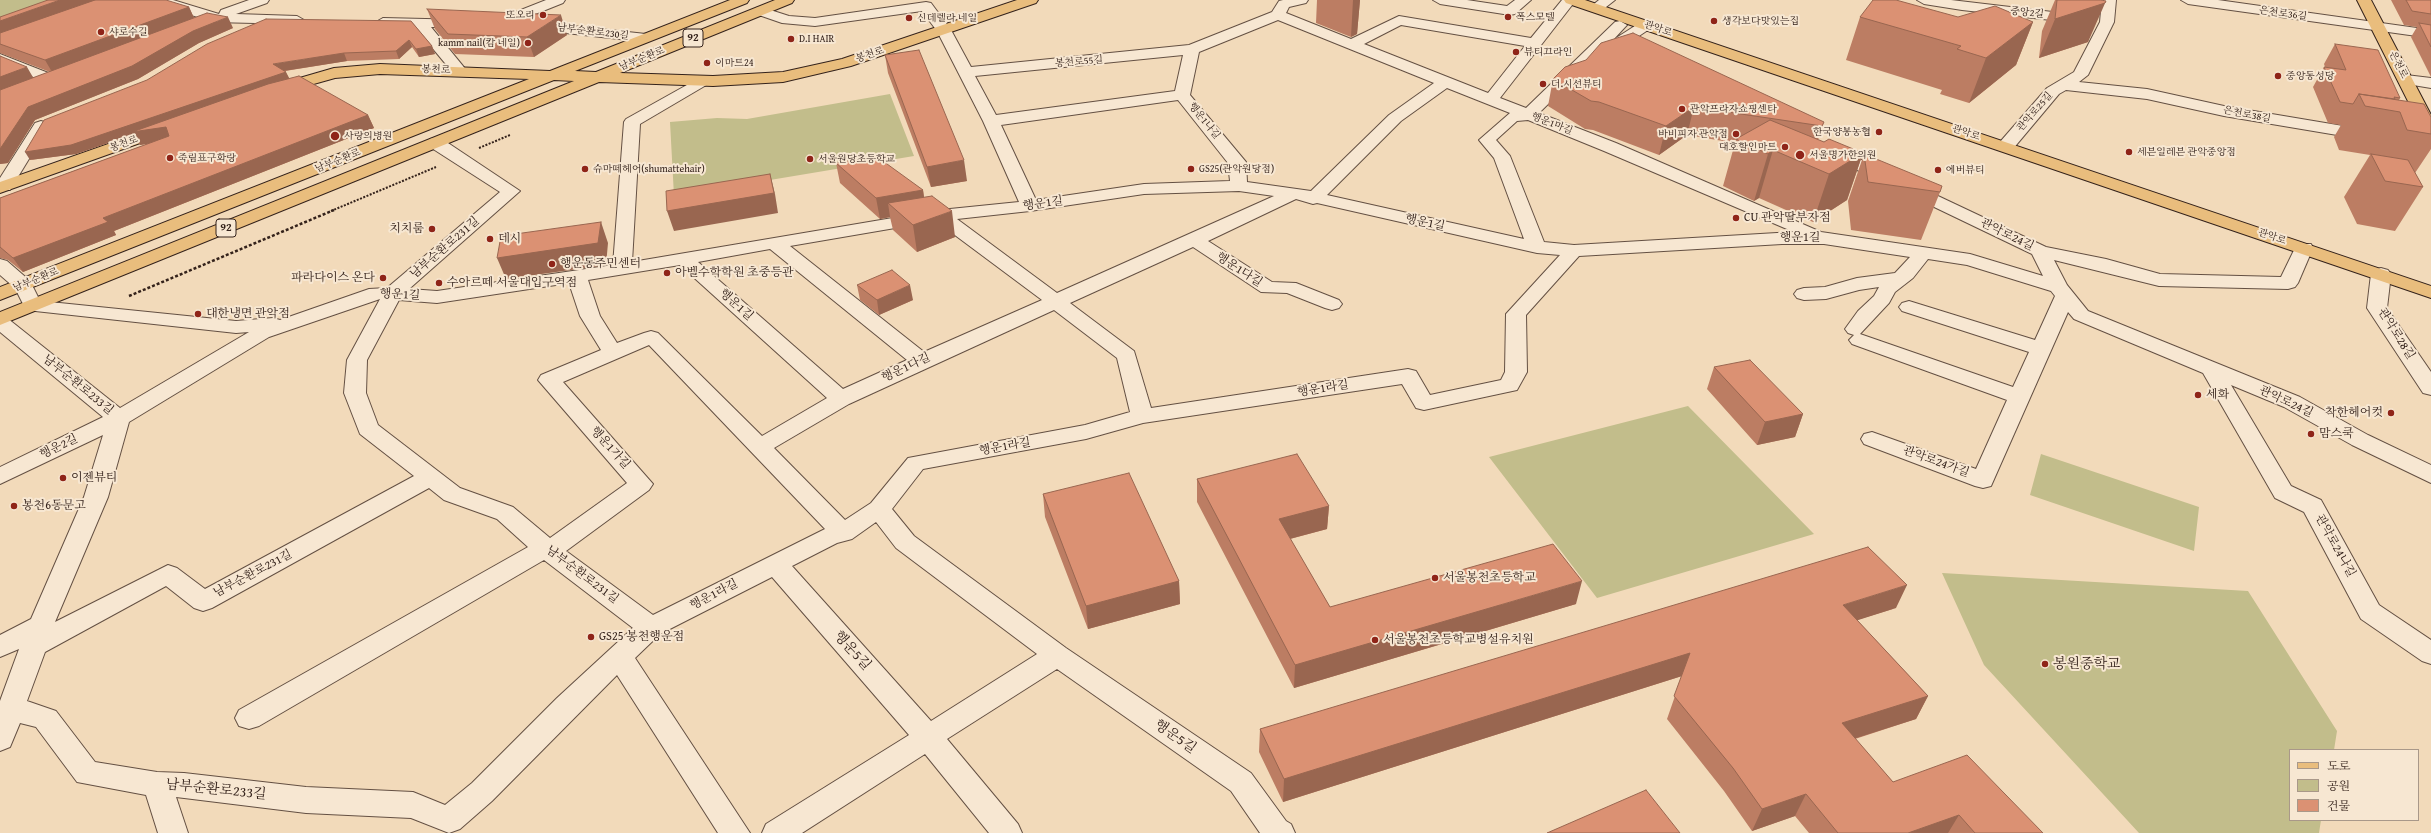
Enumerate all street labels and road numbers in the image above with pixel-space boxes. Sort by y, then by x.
street label: 중앙2길 [2010,5,2044,21]
street label: 은천로36길 [2258,5,2308,23]
street label: 관악로 [1642,19,1674,39]
street label: 남부순환로230길 [556,22,630,42]
road number: 92 [683,29,703,47]
street label: 남부순환로 [617,44,667,74]
street label: 봉천로 [854,45,886,65]
street label: 은천로 [2386,49,2410,81]
street label: 봉천로55길 [1054,54,1104,70]
street label: 봉천로 [421,63,451,77]
street label: 관악로25길 [2015,90,2055,134]
street label: 행운1나길 [1186,100,1222,142]
street label: 은천로38길 [2222,105,2272,125]
street label: 행운1마길 [1530,111,1574,137]
street label: 관악로 [1950,123,1982,143]
street label: 봉천로 [108,133,140,155]
street label: 남부순환로 [313,146,363,176]
street label: 행운1길 [1022,194,1064,214]
street label: 행운1길 [1404,212,1446,234]
street label: 남부순환로231길 [407,214,483,282]
street label: 관악로24길 [1978,216,2036,254]
road number: 92 [216,219,236,237]
street label: 관악로 [2256,227,2288,247]
street label: 행운1길 [1780,231,1820,245]
street label: 행운1다길 [1213,250,1265,290]
street label: 남부순환로 [11,265,61,295]
street label: 행운1길 [716,286,756,324]
street label: 행운1길 [379,287,421,303]
street label: 관악로28길 [2375,306,2417,362]
street label: 행운1다길 [879,350,933,386]
street label: 남부순환로233길 [40,352,116,418]
street label: 행운1라길 [1296,378,1350,400]
street label: 관악로24길 [2257,383,2315,421]
street label: 행운1가길 [587,424,633,472]
street label: 행운2길 [38,432,80,462]
street label: 행운1라길 [978,435,1032,459]
street label: 관악로24가길 [1901,443,1971,481]
street label: 관악로24나길 [2312,512,2358,580]
street label: 남부순환로231길 [543,543,621,607]
street label: 남부순환로231길 [211,547,295,601]
street label: 행운1라길 [688,577,740,613]
street label: 행운5길 [830,628,874,674]
street label: 행운5길 [1151,717,1199,757]
street label: 남부순환로233길 [165,776,267,804]

